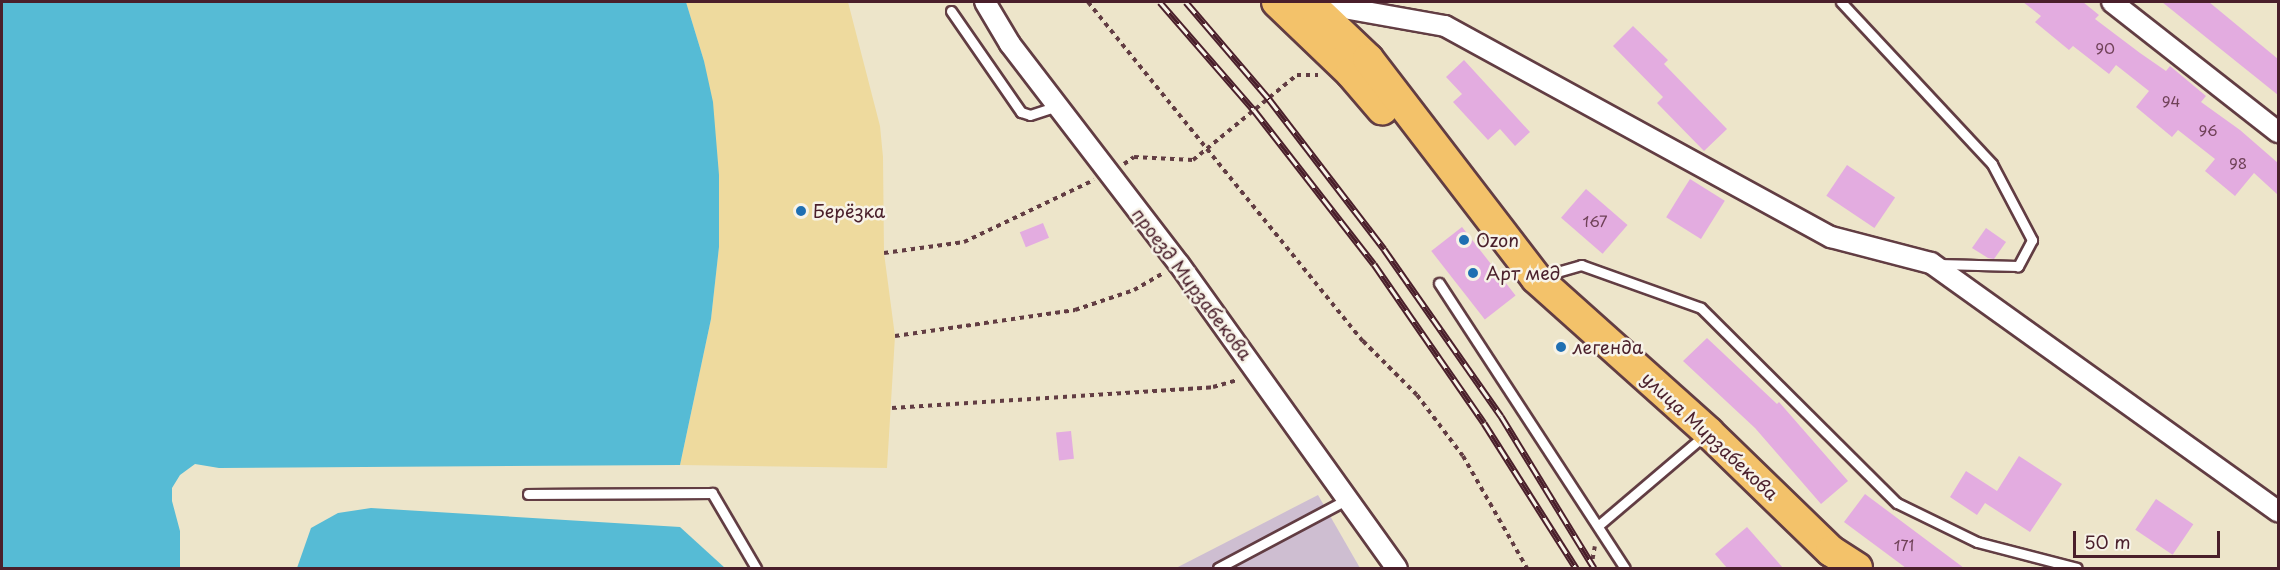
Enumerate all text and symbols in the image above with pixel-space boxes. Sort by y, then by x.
house number: 90 [2095,39,2115,57]
house number: 94 [2162,92,2180,110]
house number: 96 [2199,121,2217,139]
house number: 98 [2229,154,2247,172]
place label: Берёзка [813,200,885,222]
street label: проезд Мирзабекова [1127,203,1257,365]
marker: Берёзка [794,204,808,218]
house number: 167 [1583,212,1607,230]
place label: Ozon [1476,229,1519,251]
marker: Ozon [1457,233,1471,247]
place label: Арт мед [1486,262,1560,284]
marker: Арт мед [1464,264,1482,282]
place label: легенда [1573,336,1643,358]
marker: легенда [1554,340,1568,354]
street label: улица Мирзабекова [1637,367,1783,505]
scale bar [2076,519,2223,557]
text: 50 m [2084,528,2131,555]
house number: 171 [1894,536,1914,554]

